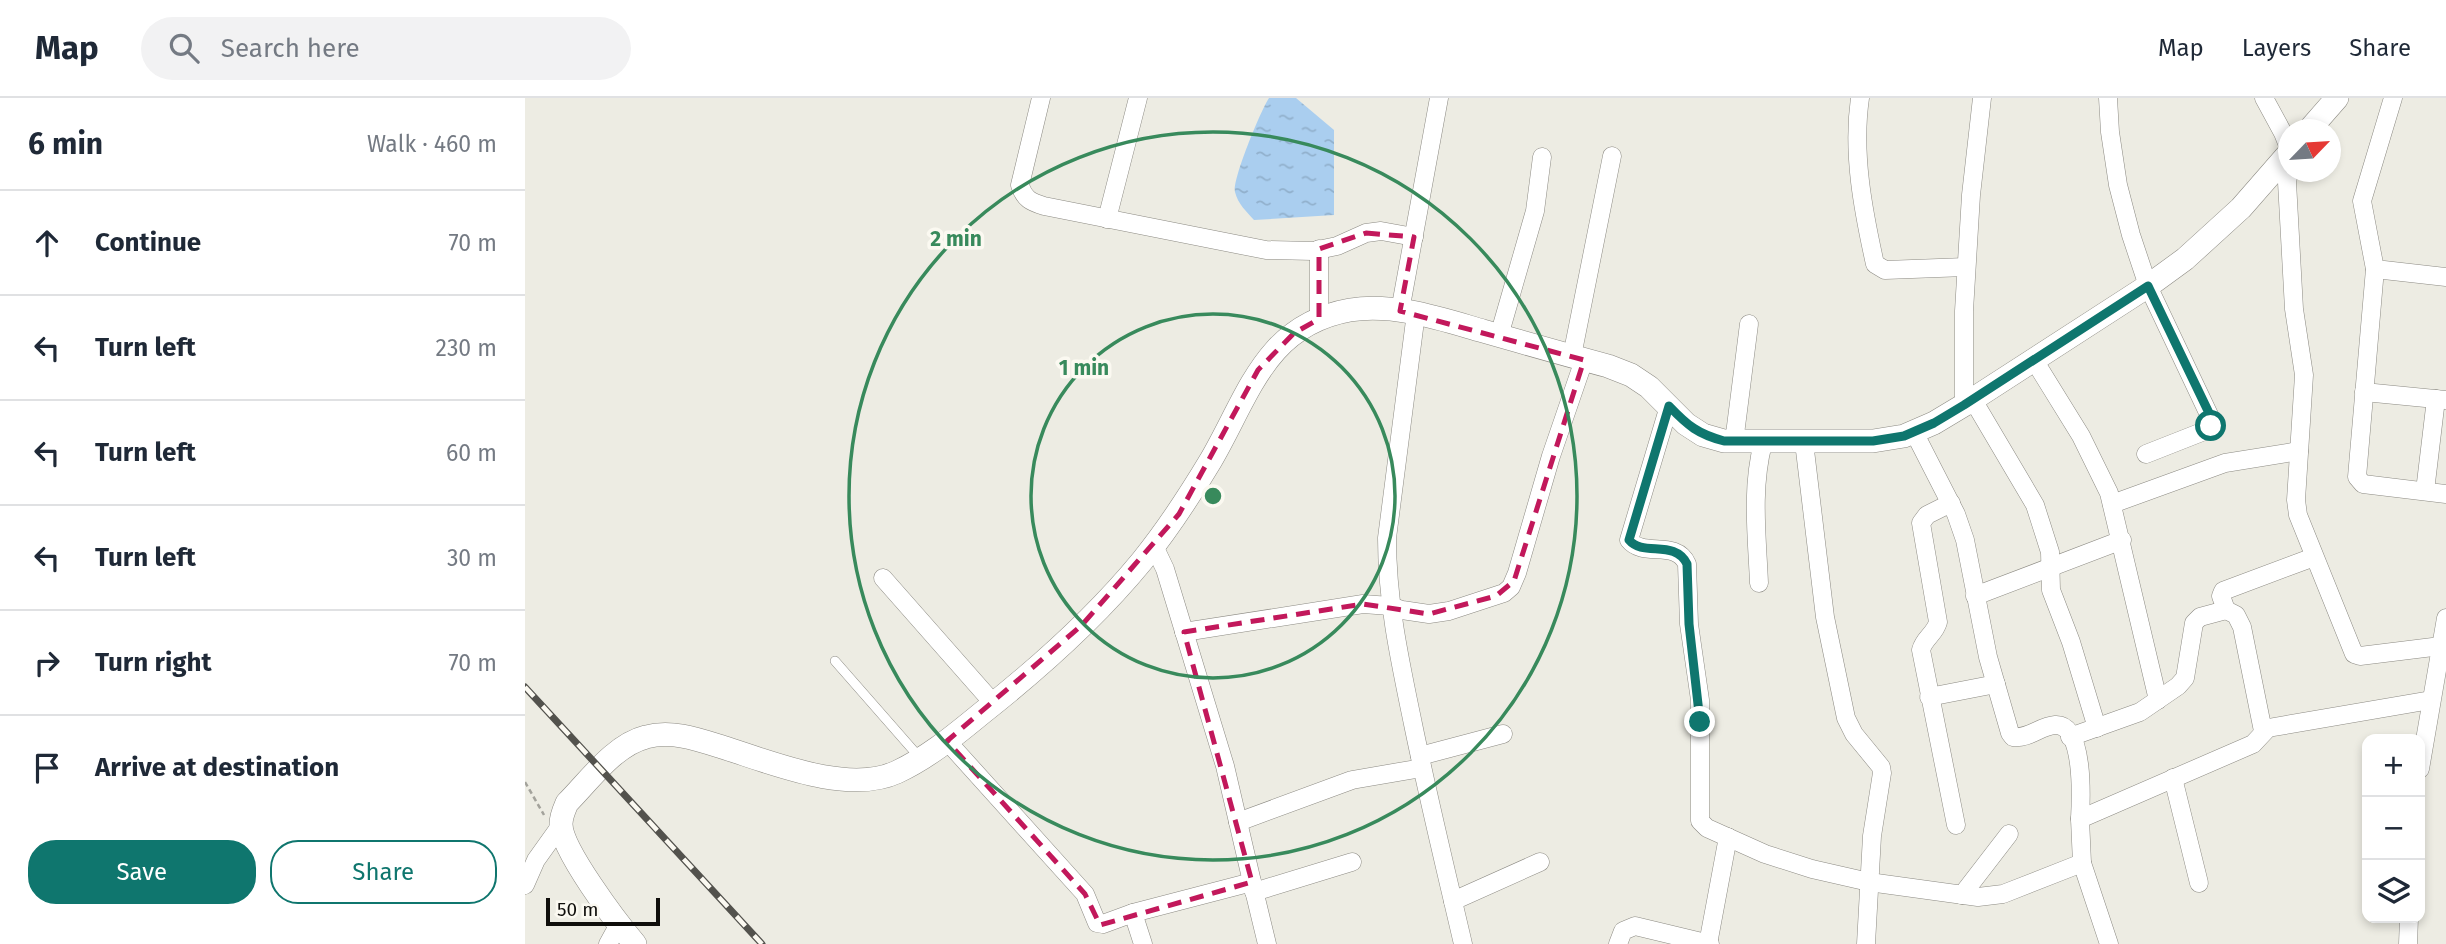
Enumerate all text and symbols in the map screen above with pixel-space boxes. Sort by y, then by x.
search box [141,17,631,80]
text: Map [35,28,99,68]
icon: search [165,29,203,67]
text: Search here [221,33,360,64]
text: Map [2158,34,2204,62]
text: Layers [2242,34,2311,62]
text: Share [2349,34,2411,62]
north arrow [2278,119,2341,182]
text: 6 min [28,126,103,162]
text: Walk · 460 m [367,130,497,158]
icon: ahead [28,224,66,262]
text: 2 min [930,226,982,252]
text: Continue [95,227,201,258]
text: 70 m [448,229,497,257]
icon: left [28,329,66,367]
text: Turn left [95,332,196,363]
text: 230 m [436,334,497,362]
text: 1 min [1059,355,1109,381]
route start [2195,410,2226,441]
icon: left [28,434,66,472]
text: Turn left [95,437,196,468]
text: 60 m [446,439,497,467]
centre of rings [1201,484,1225,508]
icon: left [28,539,66,577]
text: Turn left [95,542,196,573]
text: 30 m [447,544,497,572]
icon: right [28,644,66,682]
text: Turn right [95,647,212,678]
text: 70 m [448,649,497,677]
route end [1684,706,1715,737]
map controls [2362,734,2425,923]
button: + [2362,734,2425,797]
icon: arrive [28,749,66,787]
text: Arrive at destination [95,752,339,783]
button: − [2362,797,2425,860]
button: Save [28,840,256,904]
button: Share [270,840,497,904]
button: layers [2362,860,2425,923]
scale bar [546,895,660,927]
text: 50 m [557,898,598,921]

